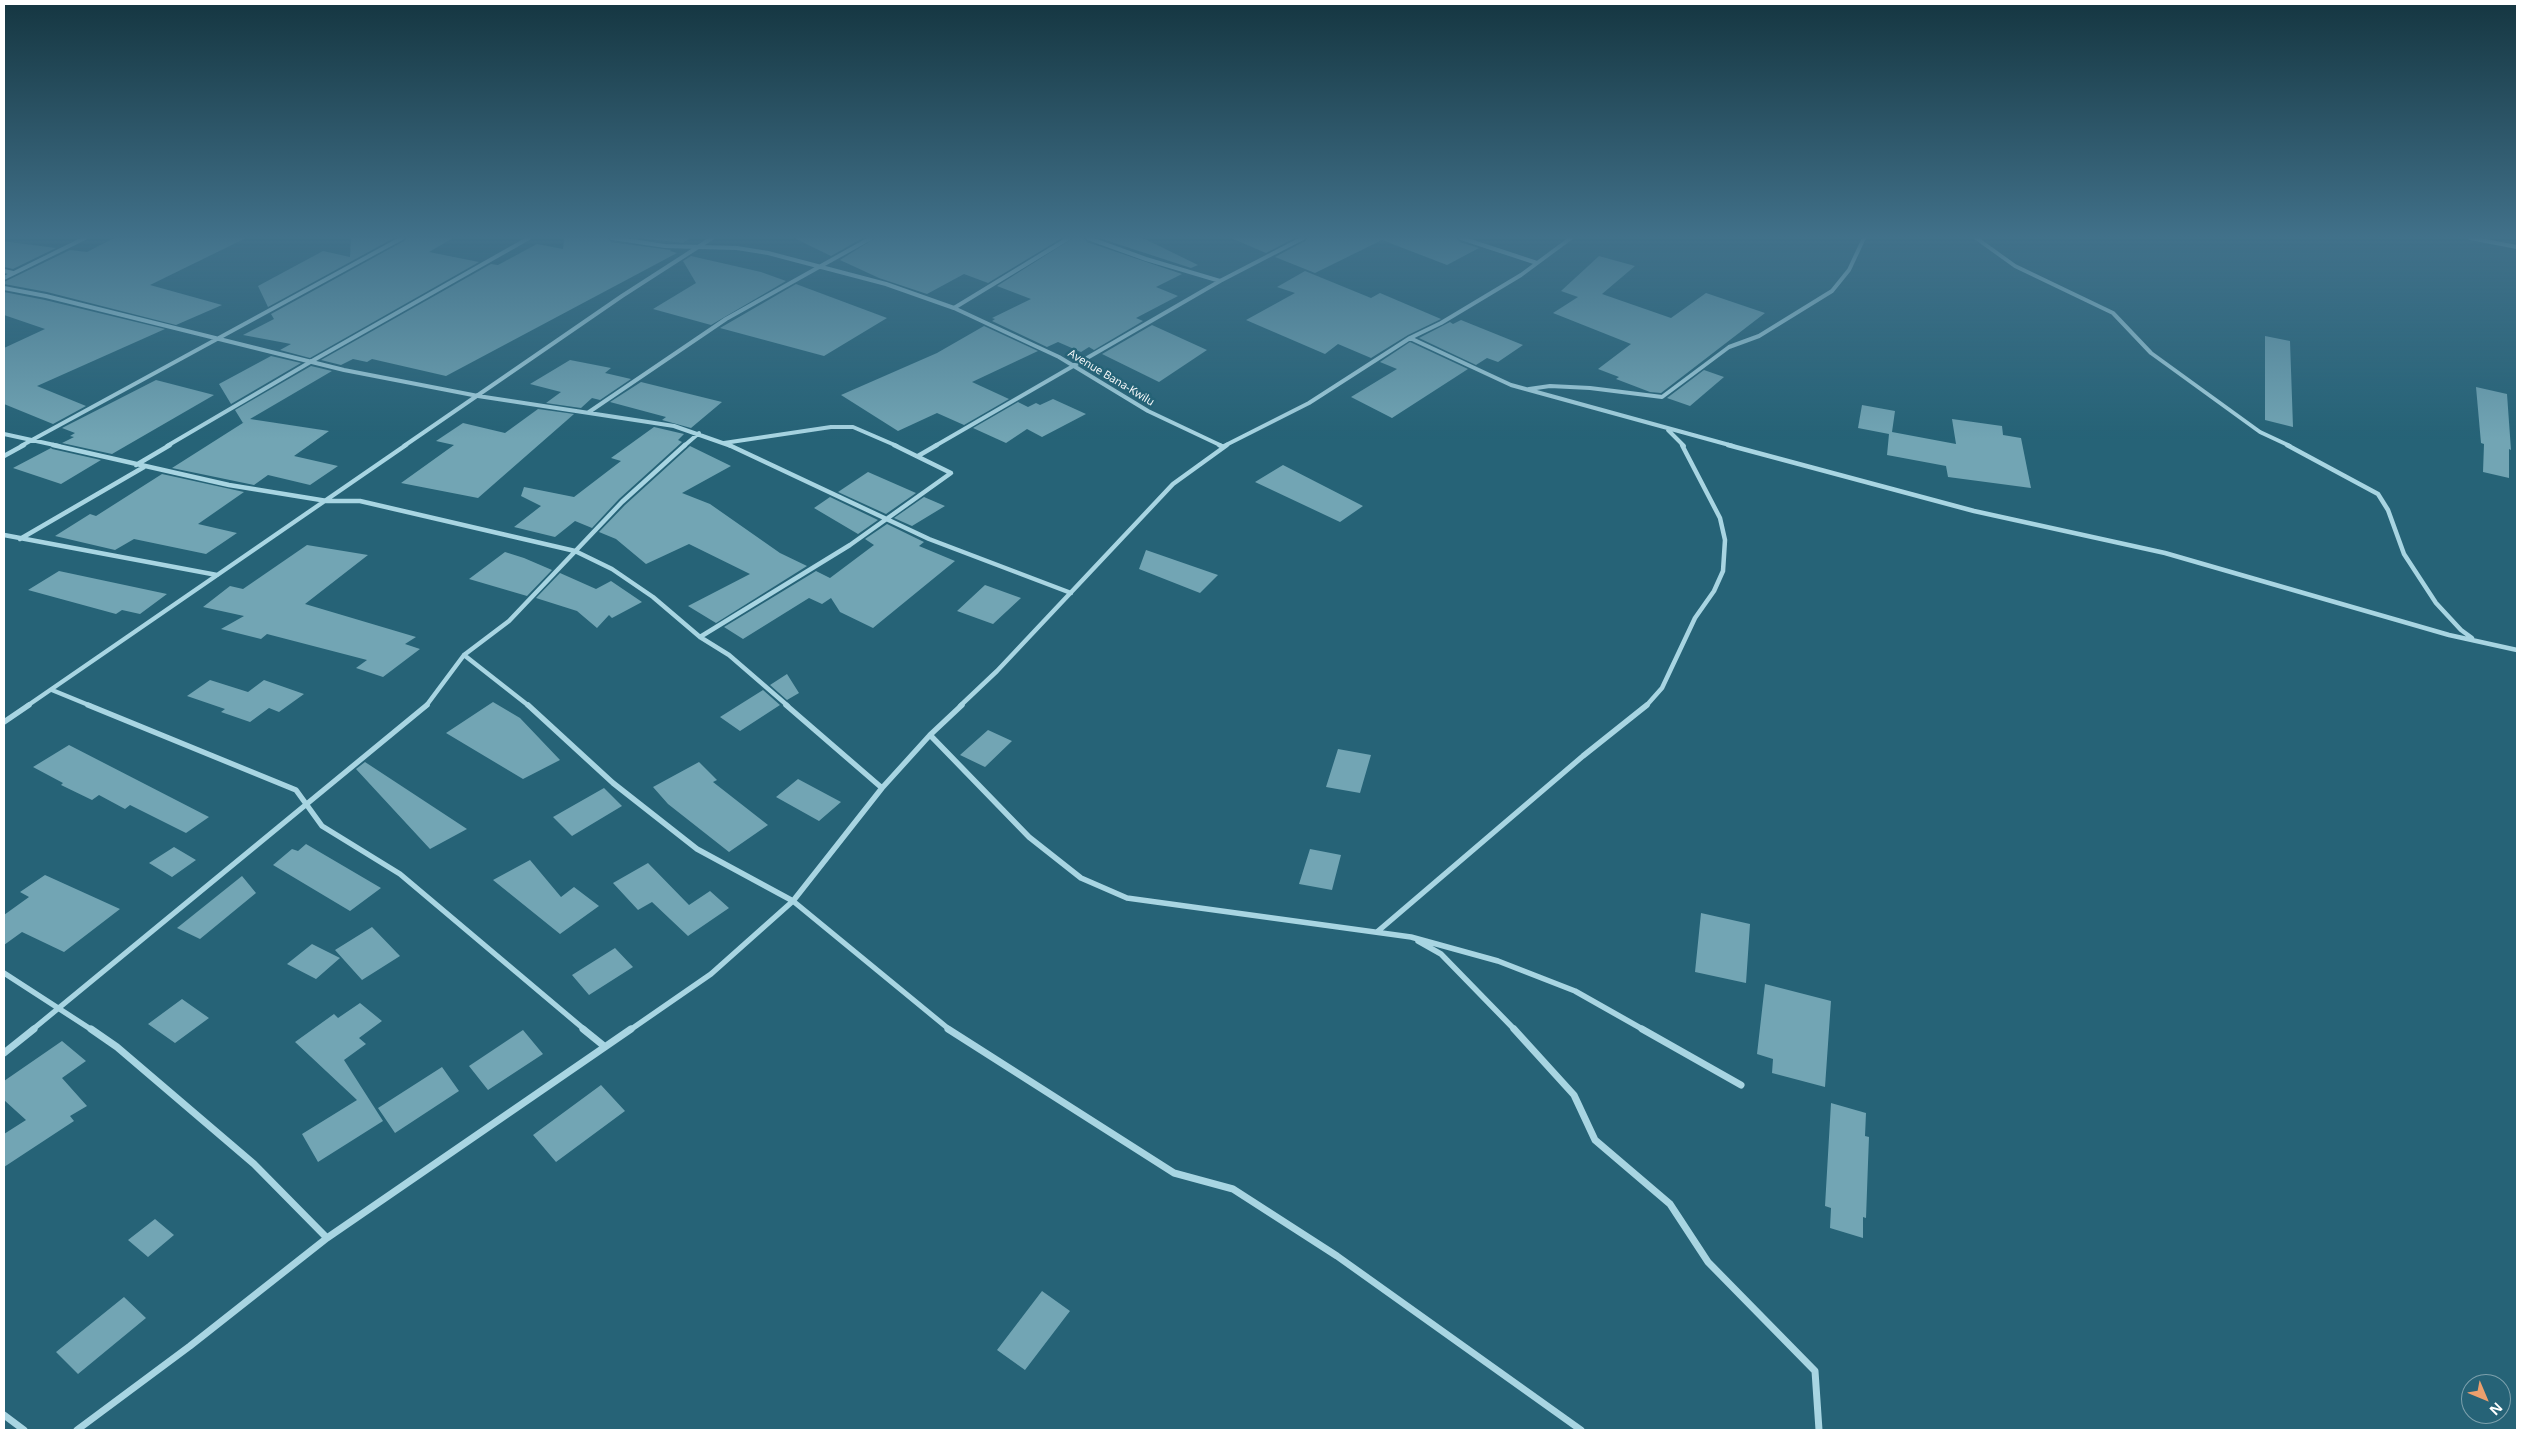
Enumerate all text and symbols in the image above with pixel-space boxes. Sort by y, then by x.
street label: Avenue Bana-Kwilu [1065,347,1157,409]
north arrow [2461,1374,2511,1424]
text: N [2486,1399,2507,1420]

